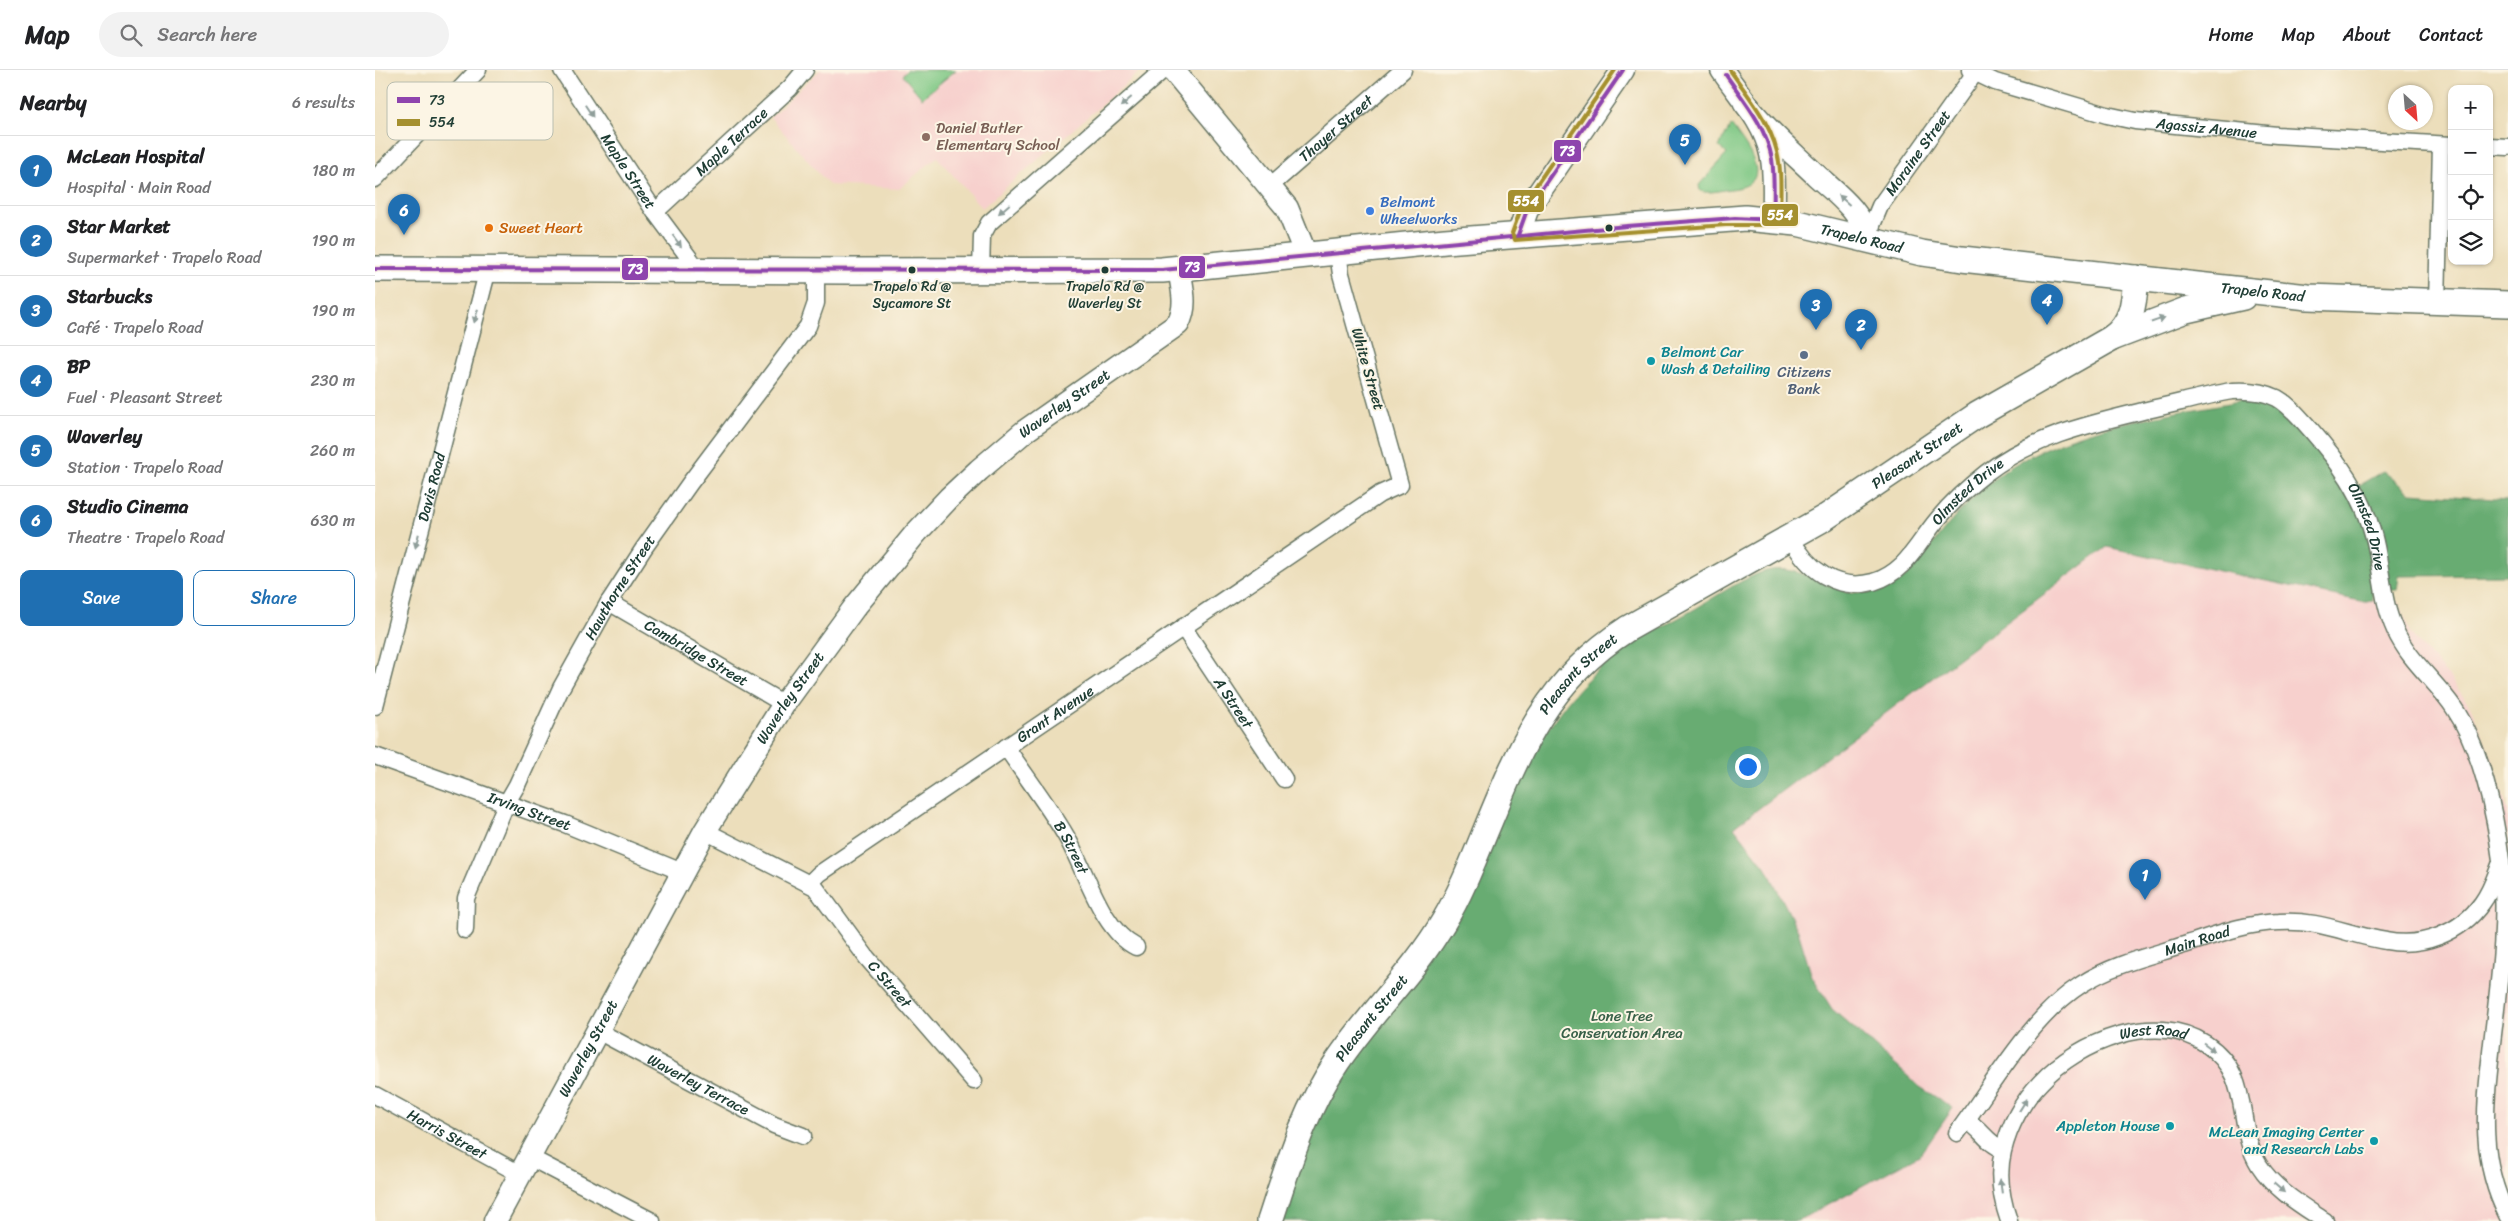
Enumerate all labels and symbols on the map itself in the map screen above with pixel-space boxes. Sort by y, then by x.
legend [387,82,553,140]
north arrow [2388,85,2433,130]
text: 73 [429,88,445,113]
street label: Thayer Street [1293,88,1380,169]
one-way arrow [1121,96,1133,108]
street label: Maple Terrace [689,101,775,183]
one-way arrow [584,104,594,118]
street label: Moraine Street [1878,104,1958,201]
text: 554 [429,110,455,135]
street label: Agassiz Avenue [2154,110,2258,146]
place label: Daniel Butler Elementary School [936,115,1061,158]
pin: 5 [1669,124,1701,165]
street label: Maple Street [594,128,663,215]
marker: Daniel Butler Elementary School [920,131,932,143]
line badge: 73 [1553,139,1582,163]
text: 73 [1559,139,1575,164]
place label: Belmont Wheelworks [1380,189,1458,232]
line badge: 554 [1507,189,1545,213]
text: 554 [1513,189,1539,214]
pin: 6 [388,194,420,235]
one-way arrow [1838,194,1850,206]
one-way arrow [998,203,1010,215]
line badge: 554 [1761,203,1799,227]
text: 554 [1767,203,1793,228]
marker: Belmont Wheelworks [1364,205,1376,217]
place label: Sweet Heart [499,215,583,241]
street label: Trapelo Road [1818,216,1907,261]
marker: Sweet Heart [483,222,495,234]
unlabelled marker [1604,223,1614,233]
one-way arrow [672,234,682,248]
line badge: 73 [1178,255,1206,279]
text: 73 [1184,255,1200,280]
line badge: 73 [621,257,649,281]
text: 73 [627,257,643,282]
marker: Trapelo Rd @ Sycamore St [907,265,917,275]
marker: Trapelo Rd @ Waverley St [1100,265,1110,275]
place label: Trapelo Rd @ Sycamore St [873,274,952,316]
place label: Trapelo Rd @ Waverley St [1066,274,1145,316]
street label: Trapelo Road [2219,274,2307,310]
pin: 4 [2031,284,2063,325]
pin: 3 [1800,289,1832,330]
one-way arrow [472,309,480,324]
pin: 2 [1845,309,1877,350]
one-way arrow [2150,316,2165,323]
street label: White Street [1344,325,1392,414]
place label: Belmont Car Wash & Detailing [1661,339,1771,382]
marker: Citizens Bank [1798,349,1810,361]
marker: Belmont Car Wash & Detailing [1645,355,1657,367]
place label: Citizens Bank [1777,359,1831,402]
street label: Waverley Street [1013,362,1116,445]
street label: Pleasant Street [1866,415,1968,496]
street label: Davis Road [410,449,453,525]
street label: Olmsted Drive [1925,451,2009,531]
street label: Olmsted Drive [2340,478,2393,572]
street label: Hawthorne Street [577,529,663,645]
one-way arrow [413,534,421,549]
street label: Cambridge Street [639,612,754,694]
street label: Pleasant Street [1532,626,1623,720]
street label: Waverley Street [749,646,831,749]
street label: A Street [1206,671,1261,735]
street label: Grant Avenue [1011,678,1100,750]
your location [1735,754,1761,780]
street label: Irving Street [483,784,576,838]
street label: B Street [1047,816,1096,879]
pin: 1 [2129,859,2161,900]
street label: Main Road [2161,918,2234,963]
street label: C Street [861,954,919,1015]
street label: Pleasant Street [1328,968,1415,1067]
street label: Waverley Street [551,995,625,1102]
park label: Lone Tree Conservation Area [1561,1003,1683,1046]
street label: West Road [2117,1017,2192,1047]
one-way arrow [2202,1042,2216,1052]
street label: Waverley Terrace [643,1047,754,1123]
one-way arrow [2019,1099,2028,1112]
street label: Harris Street [402,1102,493,1167]
place label: Appleton House [2055,1113,2160,1139]
place label: McLean Imaging Center and Research Labs [2209,1119,2365,1162]
marker: Appleton House [2164,1120,2176,1132]
marker: McLean Imaging Center and Research Labs [2368,1135,2380,1147]
one-way arrow [1997,1177,2005,1193]
one-way arrow [2272,1182,2284,1194]

